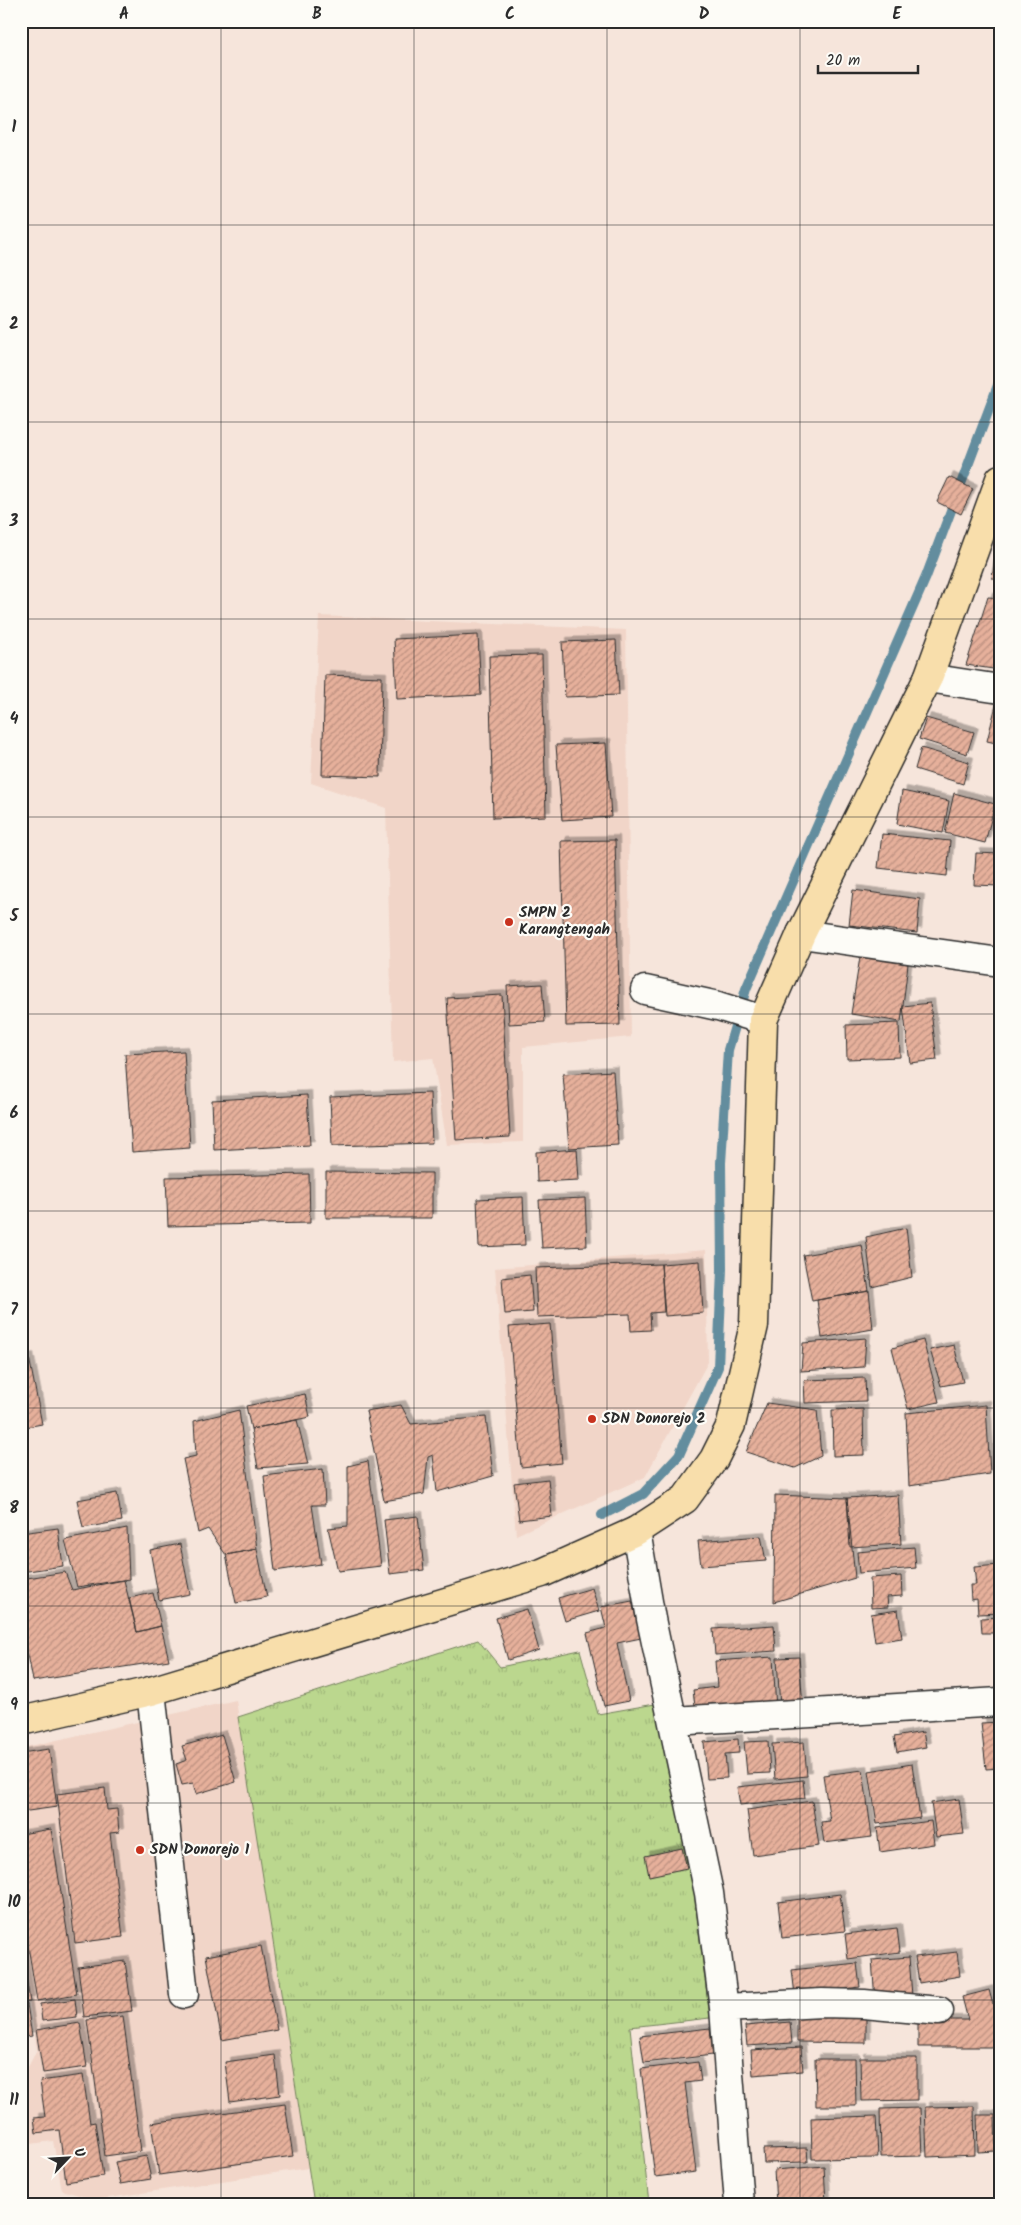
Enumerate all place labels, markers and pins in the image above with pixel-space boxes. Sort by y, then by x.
place label: SMPN 2 Karangtengah [519,901,610,942]
marker: SMPN 2 Karangtengah [503,916,515,928]
place label: SDN Donorejo 2 [602,1407,706,1431]
marker: SDN Donorejo 2 [586,1413,598,1425]
place label: SDN Donorejo 1 [150,1838,250,1862]
marker: SDN Donorejo 1 [134,1844,146,1856]

